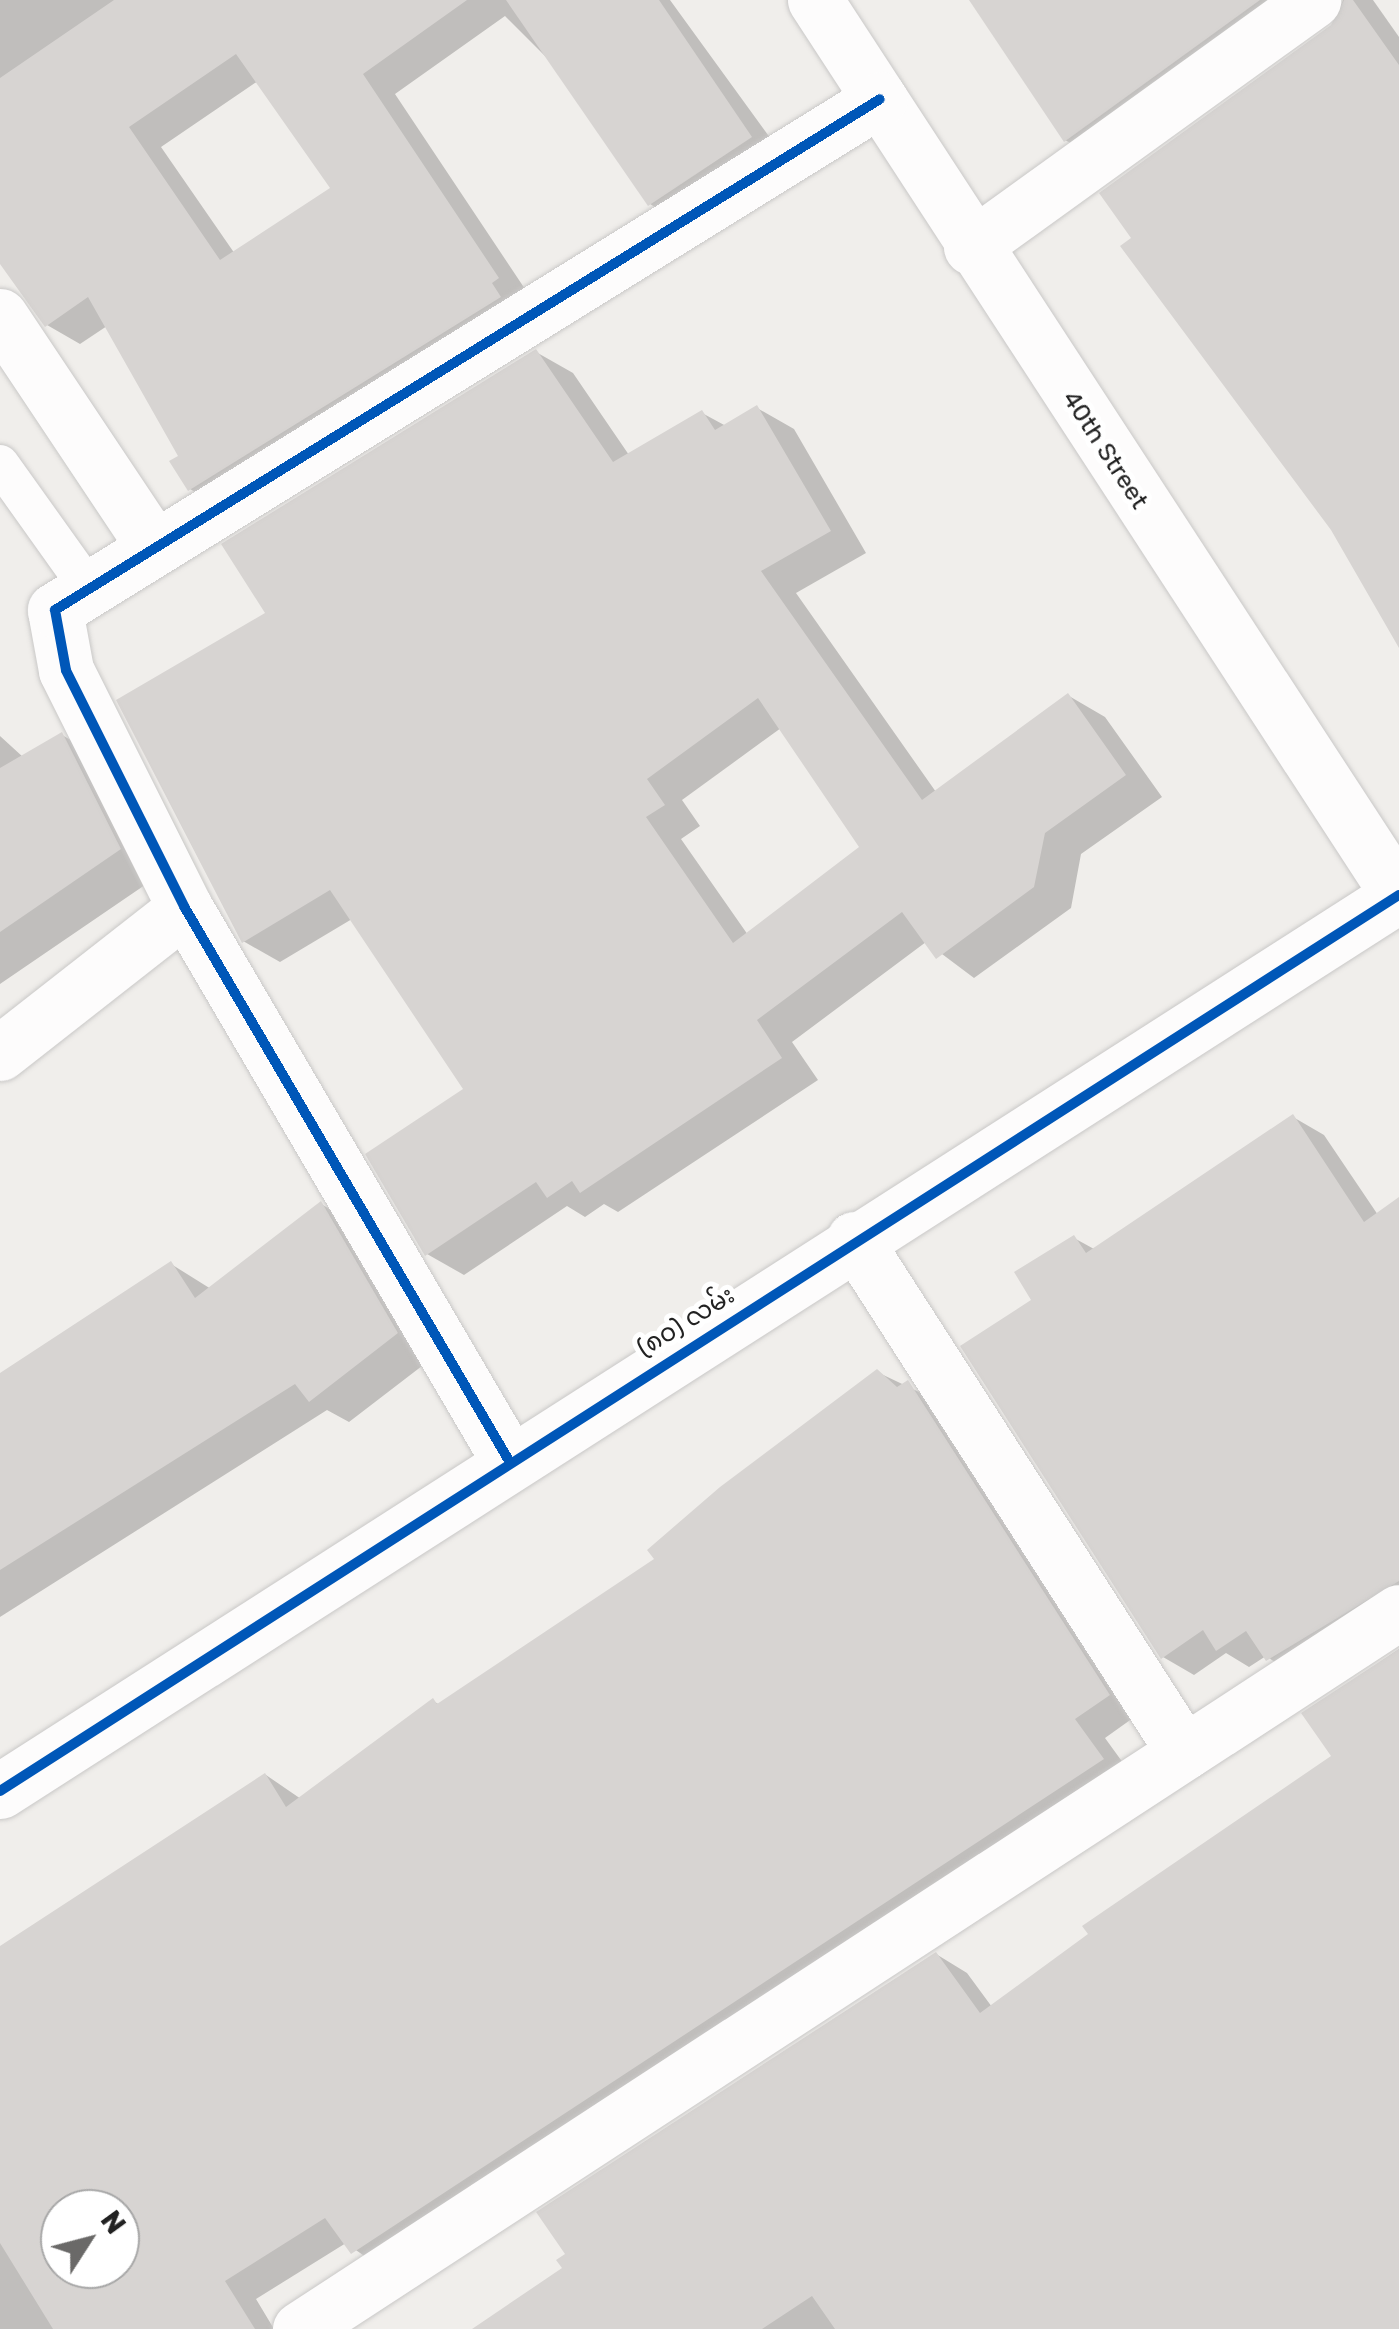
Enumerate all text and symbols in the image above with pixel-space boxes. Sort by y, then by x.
street label: 40th Street [1056,385,1154,515]
street label: (၈၀) လမ်း [632,1280,740,1364]
north arrow [40,2189,140,2289]
text: N [94,2204,132,2240]

